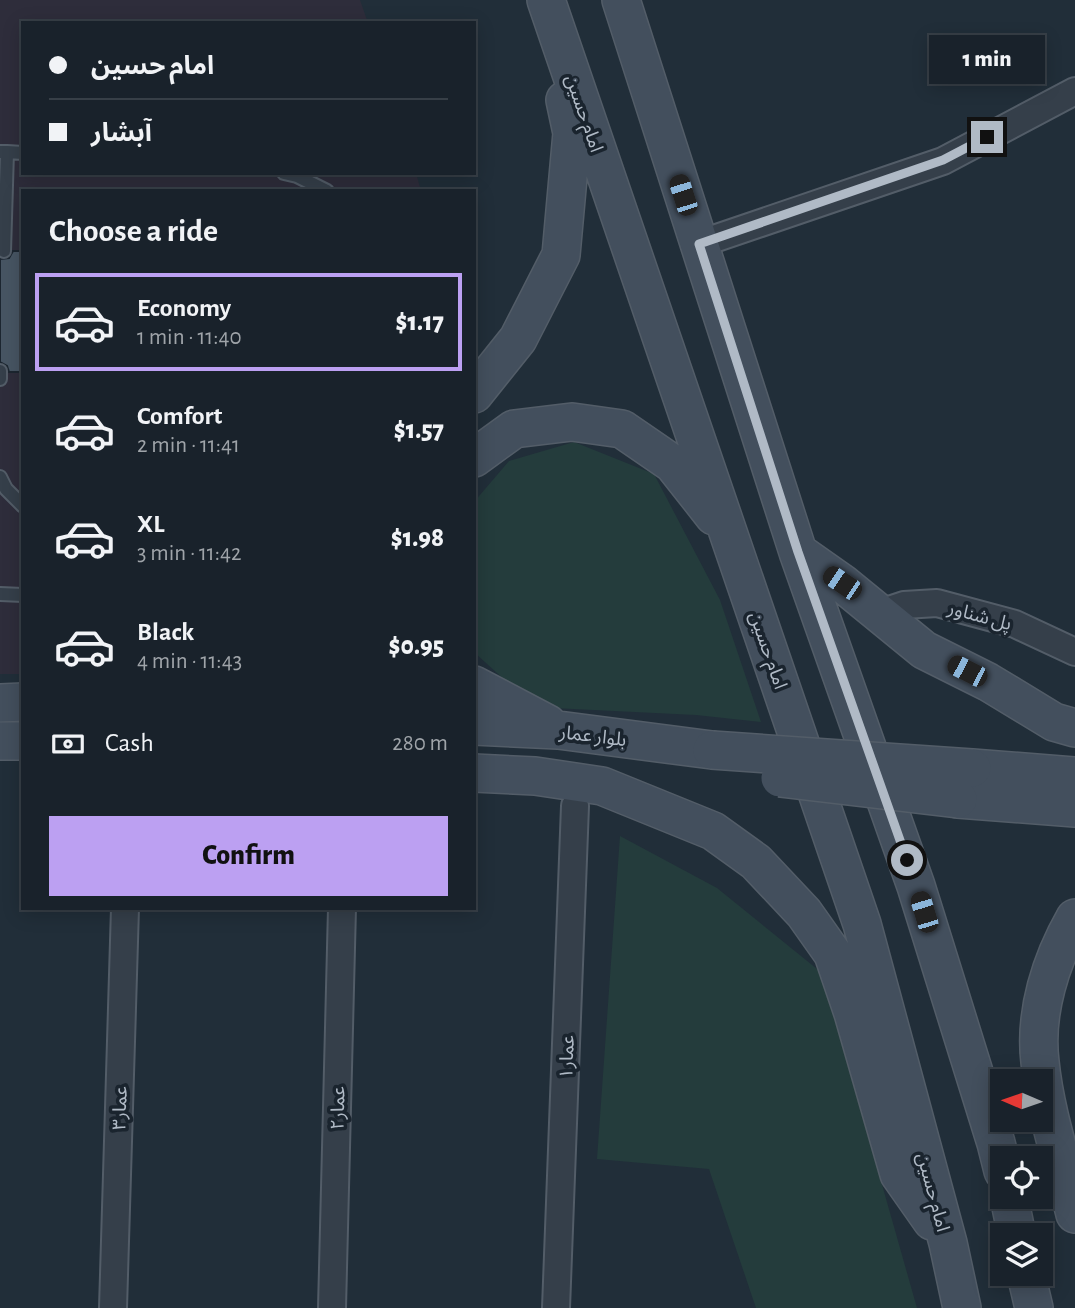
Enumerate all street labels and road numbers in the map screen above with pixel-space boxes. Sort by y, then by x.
street label: امام حسین [558,72,606,156]
street label: پل شناور [944,599,1014,636]
street label: امام حسین [742,609,790,693]
street label: بلوار عمار [557,723,627,751]
street label: عمار۱ [557,1035,579,1079]
street label: عمار۳ [110,1086,132,1130]
street label: عمار۲ [329,1086,349,1130]
street label: امام حسین [909,1151,952,1235]

